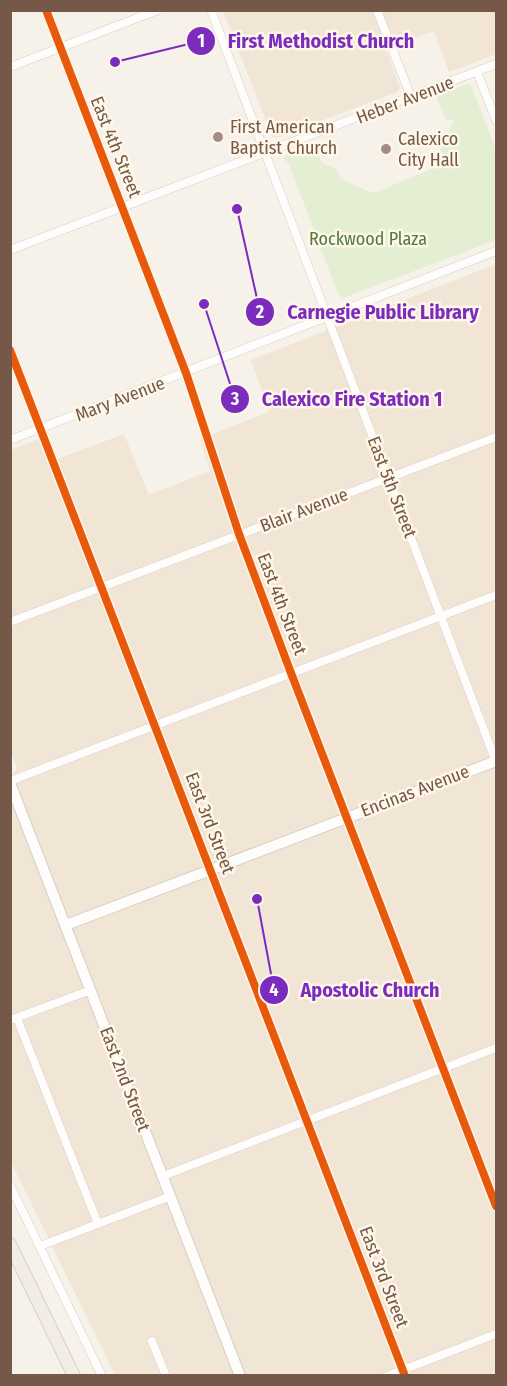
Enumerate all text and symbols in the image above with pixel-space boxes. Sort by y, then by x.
callout: First Methodist Church [186,22,426,60]
text: First Methodist Church [228,29,414,53]
text: 1 [197,30,205,52]
street label: Heber Avenue [353,71,457,129]
street label: East 4th Street [86,93,146,201]
place label: First American Baptist Church [230,116,337,159]
place label: Calexico City Hall [398,128,459,171]
marker: First American Baptist Church [211,130,225,144]
marker: Calexico City Hall [379,142,393,156]
park label: Rockwood Plaza [309,228,427,250]
callout: Carnegie Public Library [245,293,490,331]
text: Carnegie Public Library [287,300,479,324]
text: 2 [255,301,264,323]
street label: Mary Avenue [72,372,168,426]
callout: Calexico Fire Station 1 [220,380,455,418]
text: Calexico Fire Station 1 [262,387,442,411]
text: 3 [230,388,240,410]
street label: East 5th Street [363,433,421,541]
street label: Blair Avenue [257,483,351,537]
street label: East 4th Street [253,550,312,658]
street label: Encinas Avenue [358,760,472,822]
street label: East 3rd Street [181,769,239,877]
callout: Apostolic Church [259,971,452,1009]
text: Apostolic Church [299,978,440,1002]
text: 4 [269,979,279,1001]
street label: East 2nd Street [95,1024,155,1135]
street label: East 3rd Street [355,1223,413,1331]

